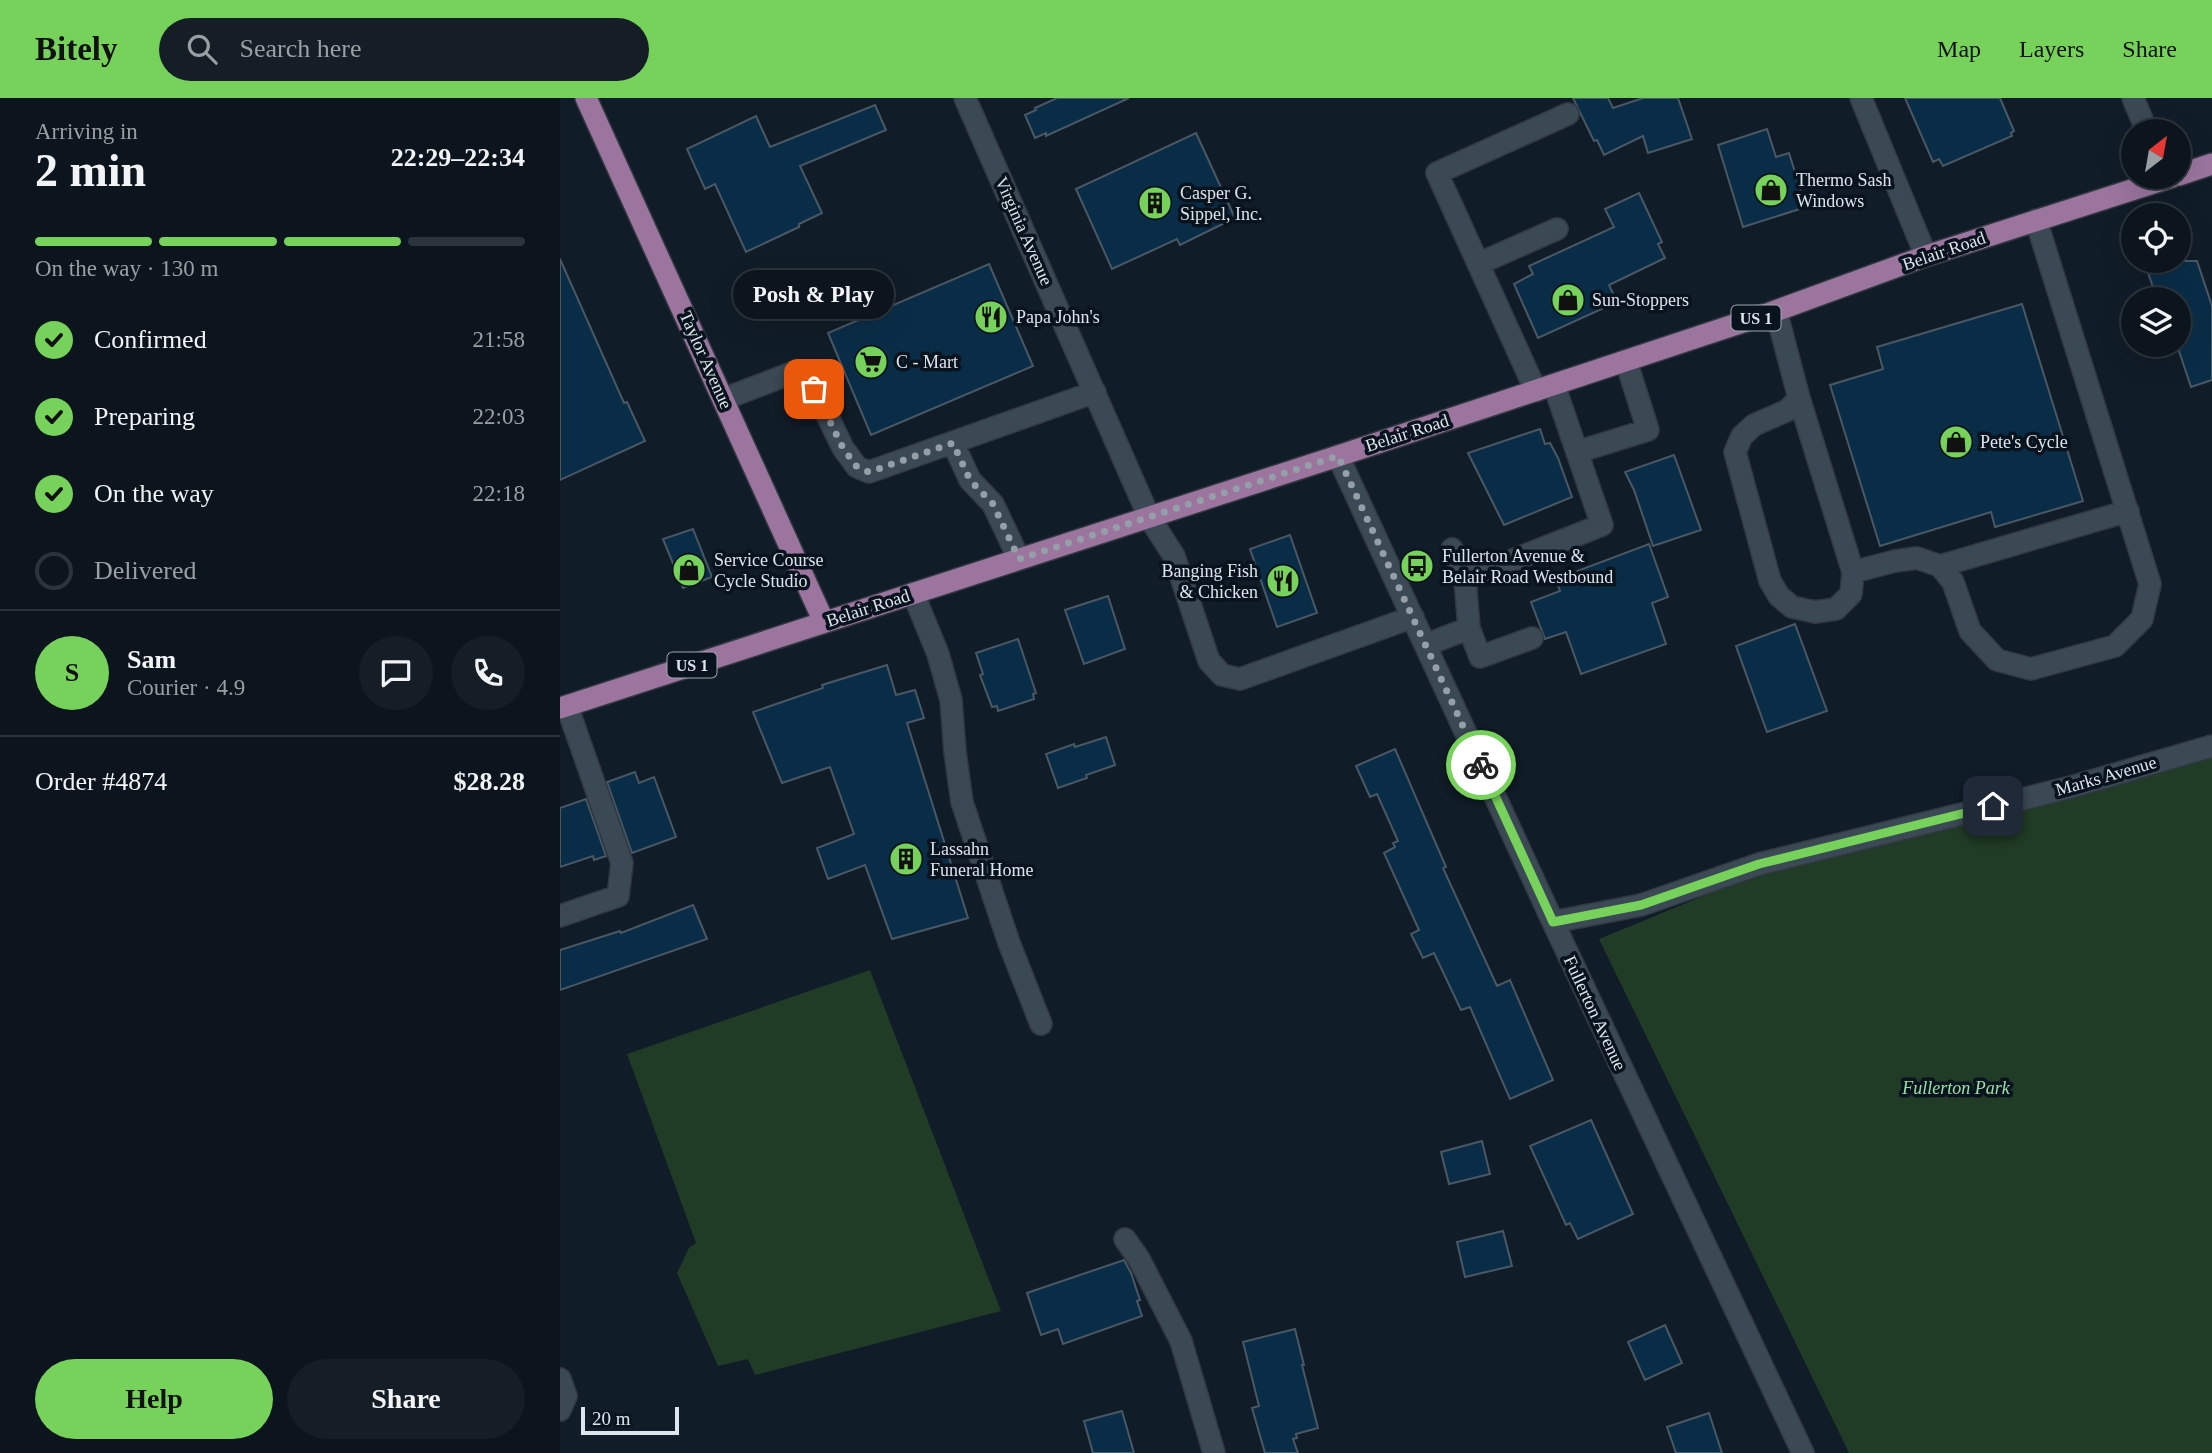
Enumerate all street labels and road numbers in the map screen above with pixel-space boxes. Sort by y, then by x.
street label: Virginia Avenue [991,174,1057,288]
street label: Belair Road [1900,227,1988,275]
road number: US 1 [1732,306,1780,330]
street label: Taylor Avenue [676,308,736,412]
street label: Belair Road [1363,410,1451,456]
street label: Belair Road [824,585,912,631]
road number: US 1 [668,652,716,678]
street label: Marks Avenue [2053,752,2159,800]
street label: Fullerton Avenue [1560,953,1630,1073]

